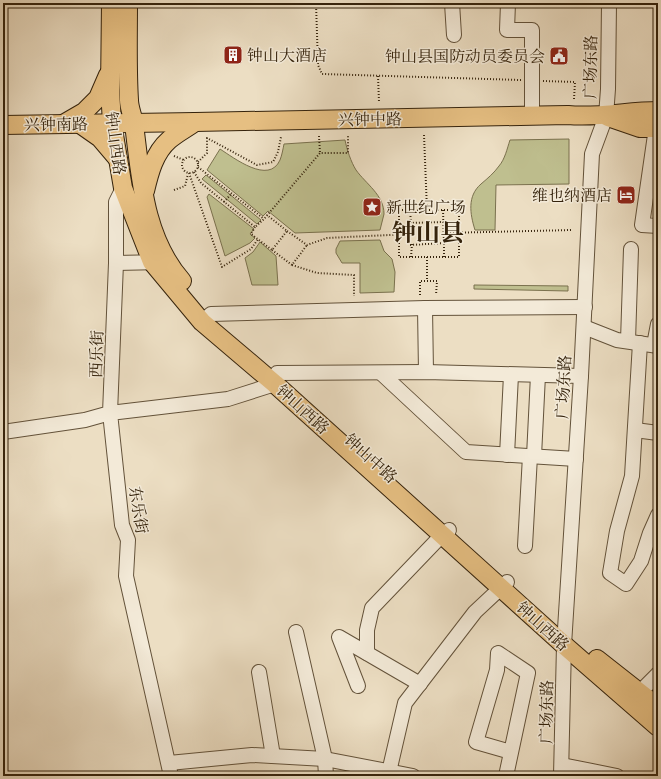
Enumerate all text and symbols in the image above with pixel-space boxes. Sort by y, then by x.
street label: 广场东路 [579,35,602,99]
building icon: 钟山大酒店 [222,44,244,66]
place label: 钟山大酒店 [247,45,327,66]
public building icon: 钟山县国防动员委员会 [548,45,570,67]
place label: 钟山县国防动员委员会 [385,46,545,67]
street label: 兴钟中路 [338,108,402,131]
street label: 钟山西路 [101,110,130,176]
street label: 兴钟南路 [24,113,88,136]
hotel icon: 维也纳酒店 [615,184,637,206]
place label: 维也纳酒店 [532,185,612,206]
place icon: 新世纪广场 [361,196,383,218]
place label: 新世纪广场 [386,197,466,218]
district label: 钟山县 [392,217,464,248]
street label: 西乐街 [85,330,108,378]
street label: 广场东路 [551,355,576,420]
street label: 钟山西路 [272,380,333,439]
street label: 钟山中路 [340,429,401,488]
street label: 东乐街 [124,485,153,535]
street label: 钟山西路 [512,597,573,656]
street label: 广场东路 [535,680,558,744]

